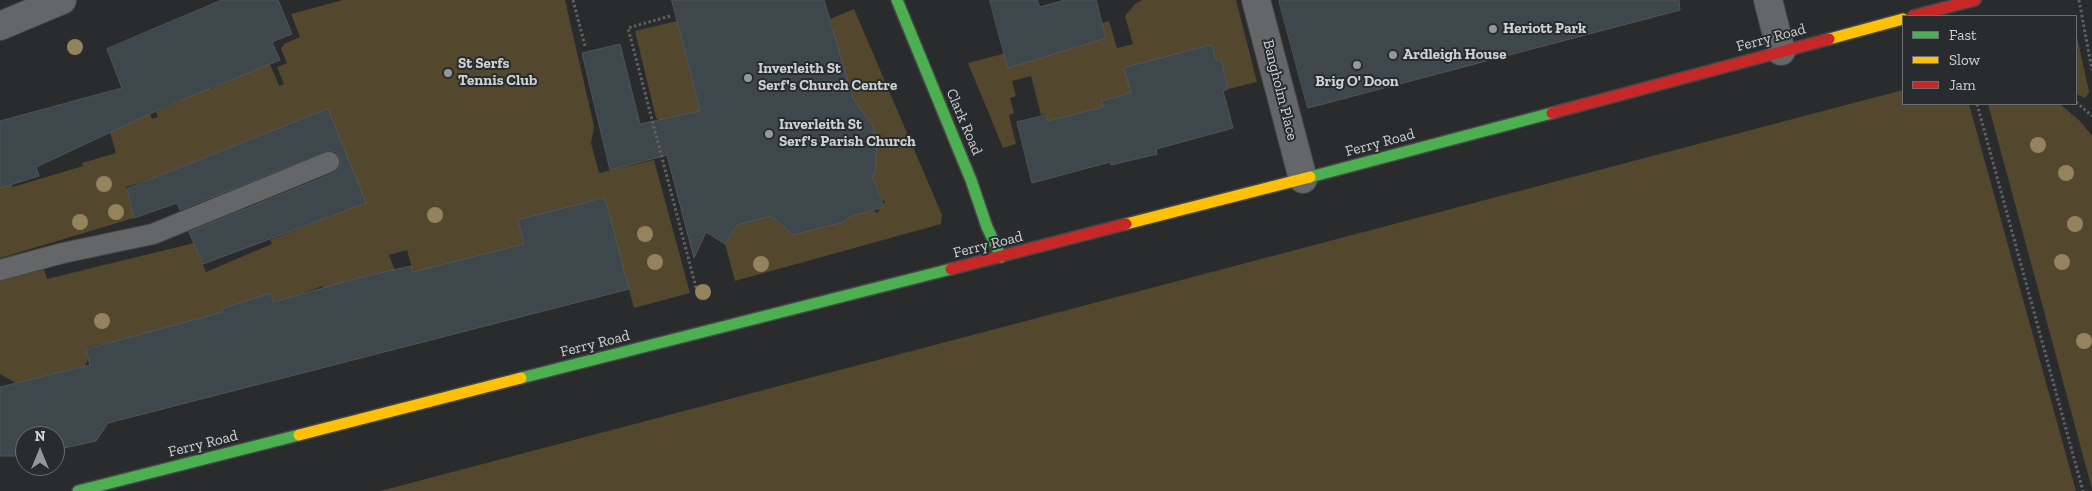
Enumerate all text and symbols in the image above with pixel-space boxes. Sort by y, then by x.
legend [1902,15,2077,105]
place label: Heriott Park [1503,20,1586,38]
street label: Ferry Road [1734,20,1808,56]
marker: Heriott Park [1487,23,1499,35]
text: Fast [1949,26,1977,44]
street label: Bangholm Place [1259,38,1301,142]
place label: Ardleigh House [1403,46,1506,64]
marker: Ardleigh House [1387,49,1399,61]
text: Slow [1949,51,1980,69]
place label: St Serfs Tennis Club [458,55,537,90]
marker: Brig O' Doon [1351,59,1363,71]
place label: Inverleith St Serf's Church Centre [758,60,897,95]
marker: St Serfs Tennis Club [442,67,454,79]
marker: Inverleith St Serf's Church Centre [742,72,754,84]
place label: Brig O' Doon [1315,73,1399,91]
text: Jam [1949,76,1976,94]
street label: Clark Road [942,86,986,158]
place label: Inverleith St Serf's Parish Church [779,116,916,151]
street label: Ferry Road [1343,125,1417,161]
marker: Inverleith St Serf's Parish Church [763,128,775,140]
street label: Ferry Road [951,228,1025,262]
street label: Ferry Road [558,327,632,361]
north arrow [15,426,65,476]
street label: Ferry Road [166,427,240,461]
text: N [35,428,45,445]

